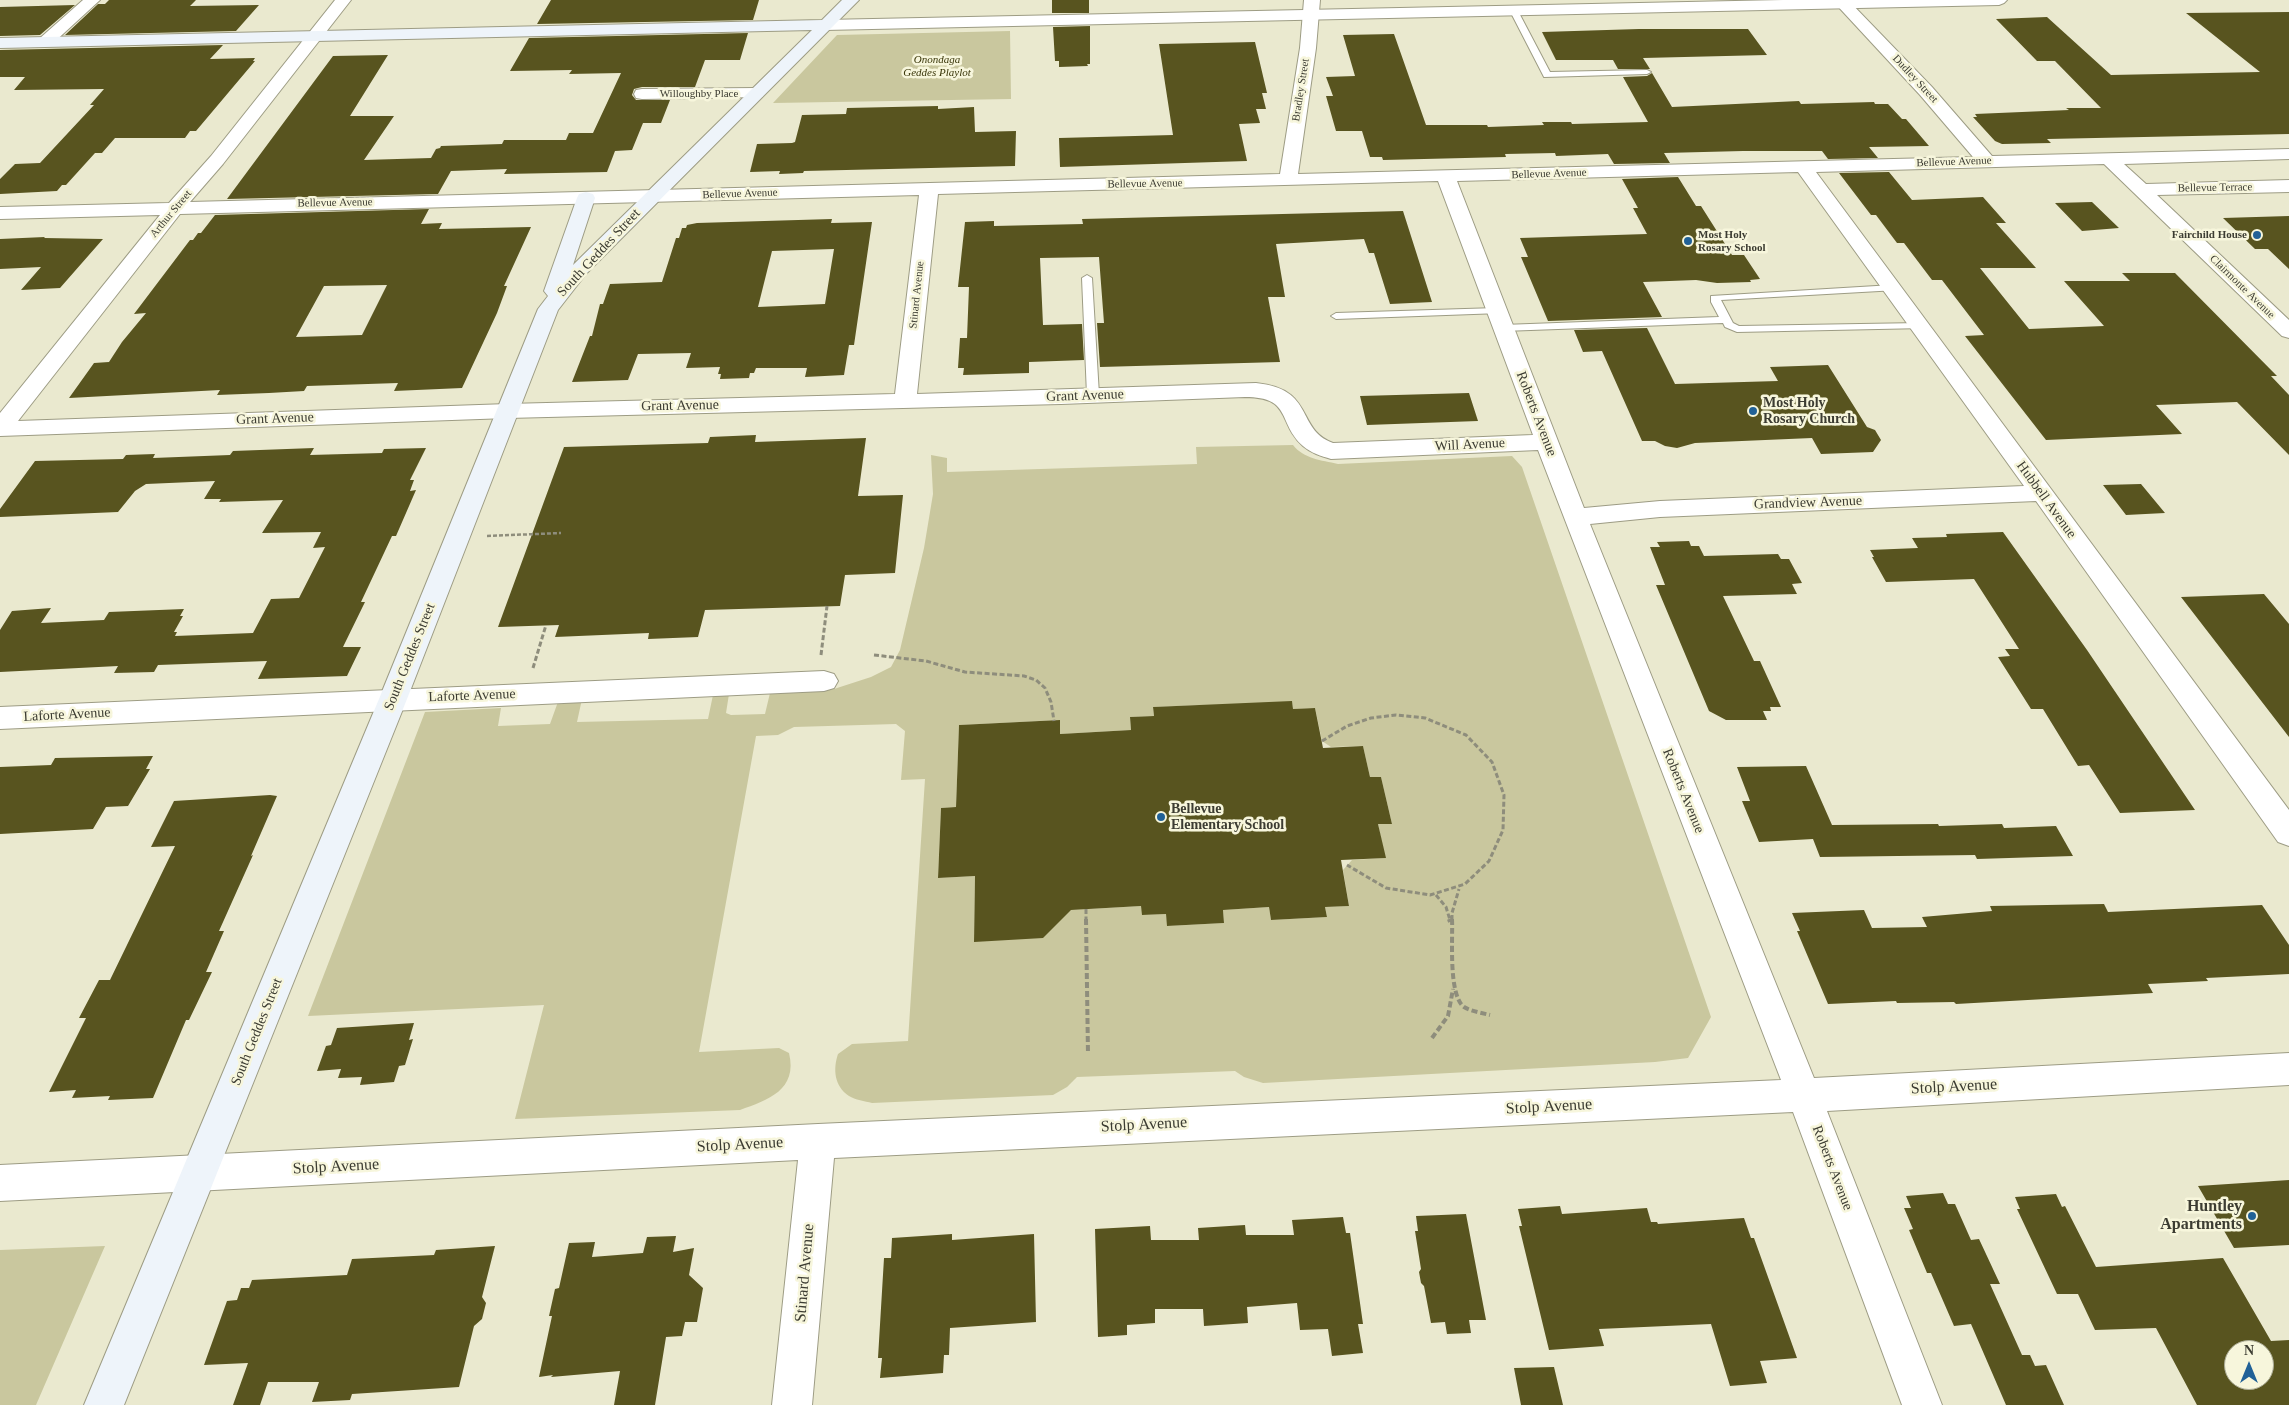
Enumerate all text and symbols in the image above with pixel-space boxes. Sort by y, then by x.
street label: Dudley Street [1889,52,1941,106]
park label: Onondaga Geddes Playlot [903,53,971,79]
street label: Bradley Street [1290,58,1312,122]
street label: Willoughby Place [660,87,738,101]
street label: Bellevue Avenue [1916,154,1992,170]
street label: Bellevue Avenue [1511,166,1587,182]
street label: Bellevue Avenue [1107,177,1183,191]
street label: Bellevue Terrace [2178,181,2252,195]
street label: Bellevue Avenue [702,186,778,202]
street label: Arthur Street [147,188,195,240]
street label: Bellevue Avenue [297,196,373,210]
street label: South Geddes Street [554,205,644,301]
place label: Most Holy Rosary School [1698,228,1766,254]
place label: Fairchild House [2172,228,2247,242]
marker: Fairchild House [2251,229,2263,241]
marker: Most Holy Rosary School [1682,235,1694,247]
street label: Clairmonte Avenue [2207,253,2277,321]
street label: Stinard Avenue [907,261,927,329]
street label: Roberts Avenue [1512,369,1560,459]
street label: Grant Avenue [1046,386,1124,406]
place label: Most Holy Rosary Church [1763,395,1855,428]
street label: Grant Avenue [641,397,719,415]
marker: Most Holy Rosary Church [1747,405,1759,417]
street label: Grant Avenue [236,409,314,429]
street label: Will Avenue [1434,435,1506,455]
street label: Hubbell Avenue [2012,458,2080,542]
street label: Grandview Avenue [1754,493,1862,513]
street label: South Geddes Street [381,601,439,713]
street label: Laforte Avenue [428,686,516,706]
street label: Laforte Avenue [23,704,111,726]
street label: Roberts Avenue [1658,746,1708,836]
place label: Bellevue Elementary School [1171,801,1284,834]
marker: Bellevue Elementary School [1155,811,1167,823]
street label: South Geddes Street [228,976,286,1088]
street label: Stolp Avenue [1910,1075,1998,1099]
street label: Stolp Avenue [1505,1095,1593,1119]
street label: Stolp Avenue [1100,1113,1188,1137]
street label: Roberts Avenue [1808,1123,1856,1213]
street label: Stolp Avenue [696,1133,784,1157]
street label: Stolp Avenue [292,1155,380,1179]
place label: Huntley Apartments [2160,1197,2242,1235]
marker: Huntley Apartments [2246,1210,2258,1222]
street label: Stinard Avenue [791,1223,819,1323]
north arrow [2224,1340,2274,1390]
text: N [2244,1343,2254,1358]

